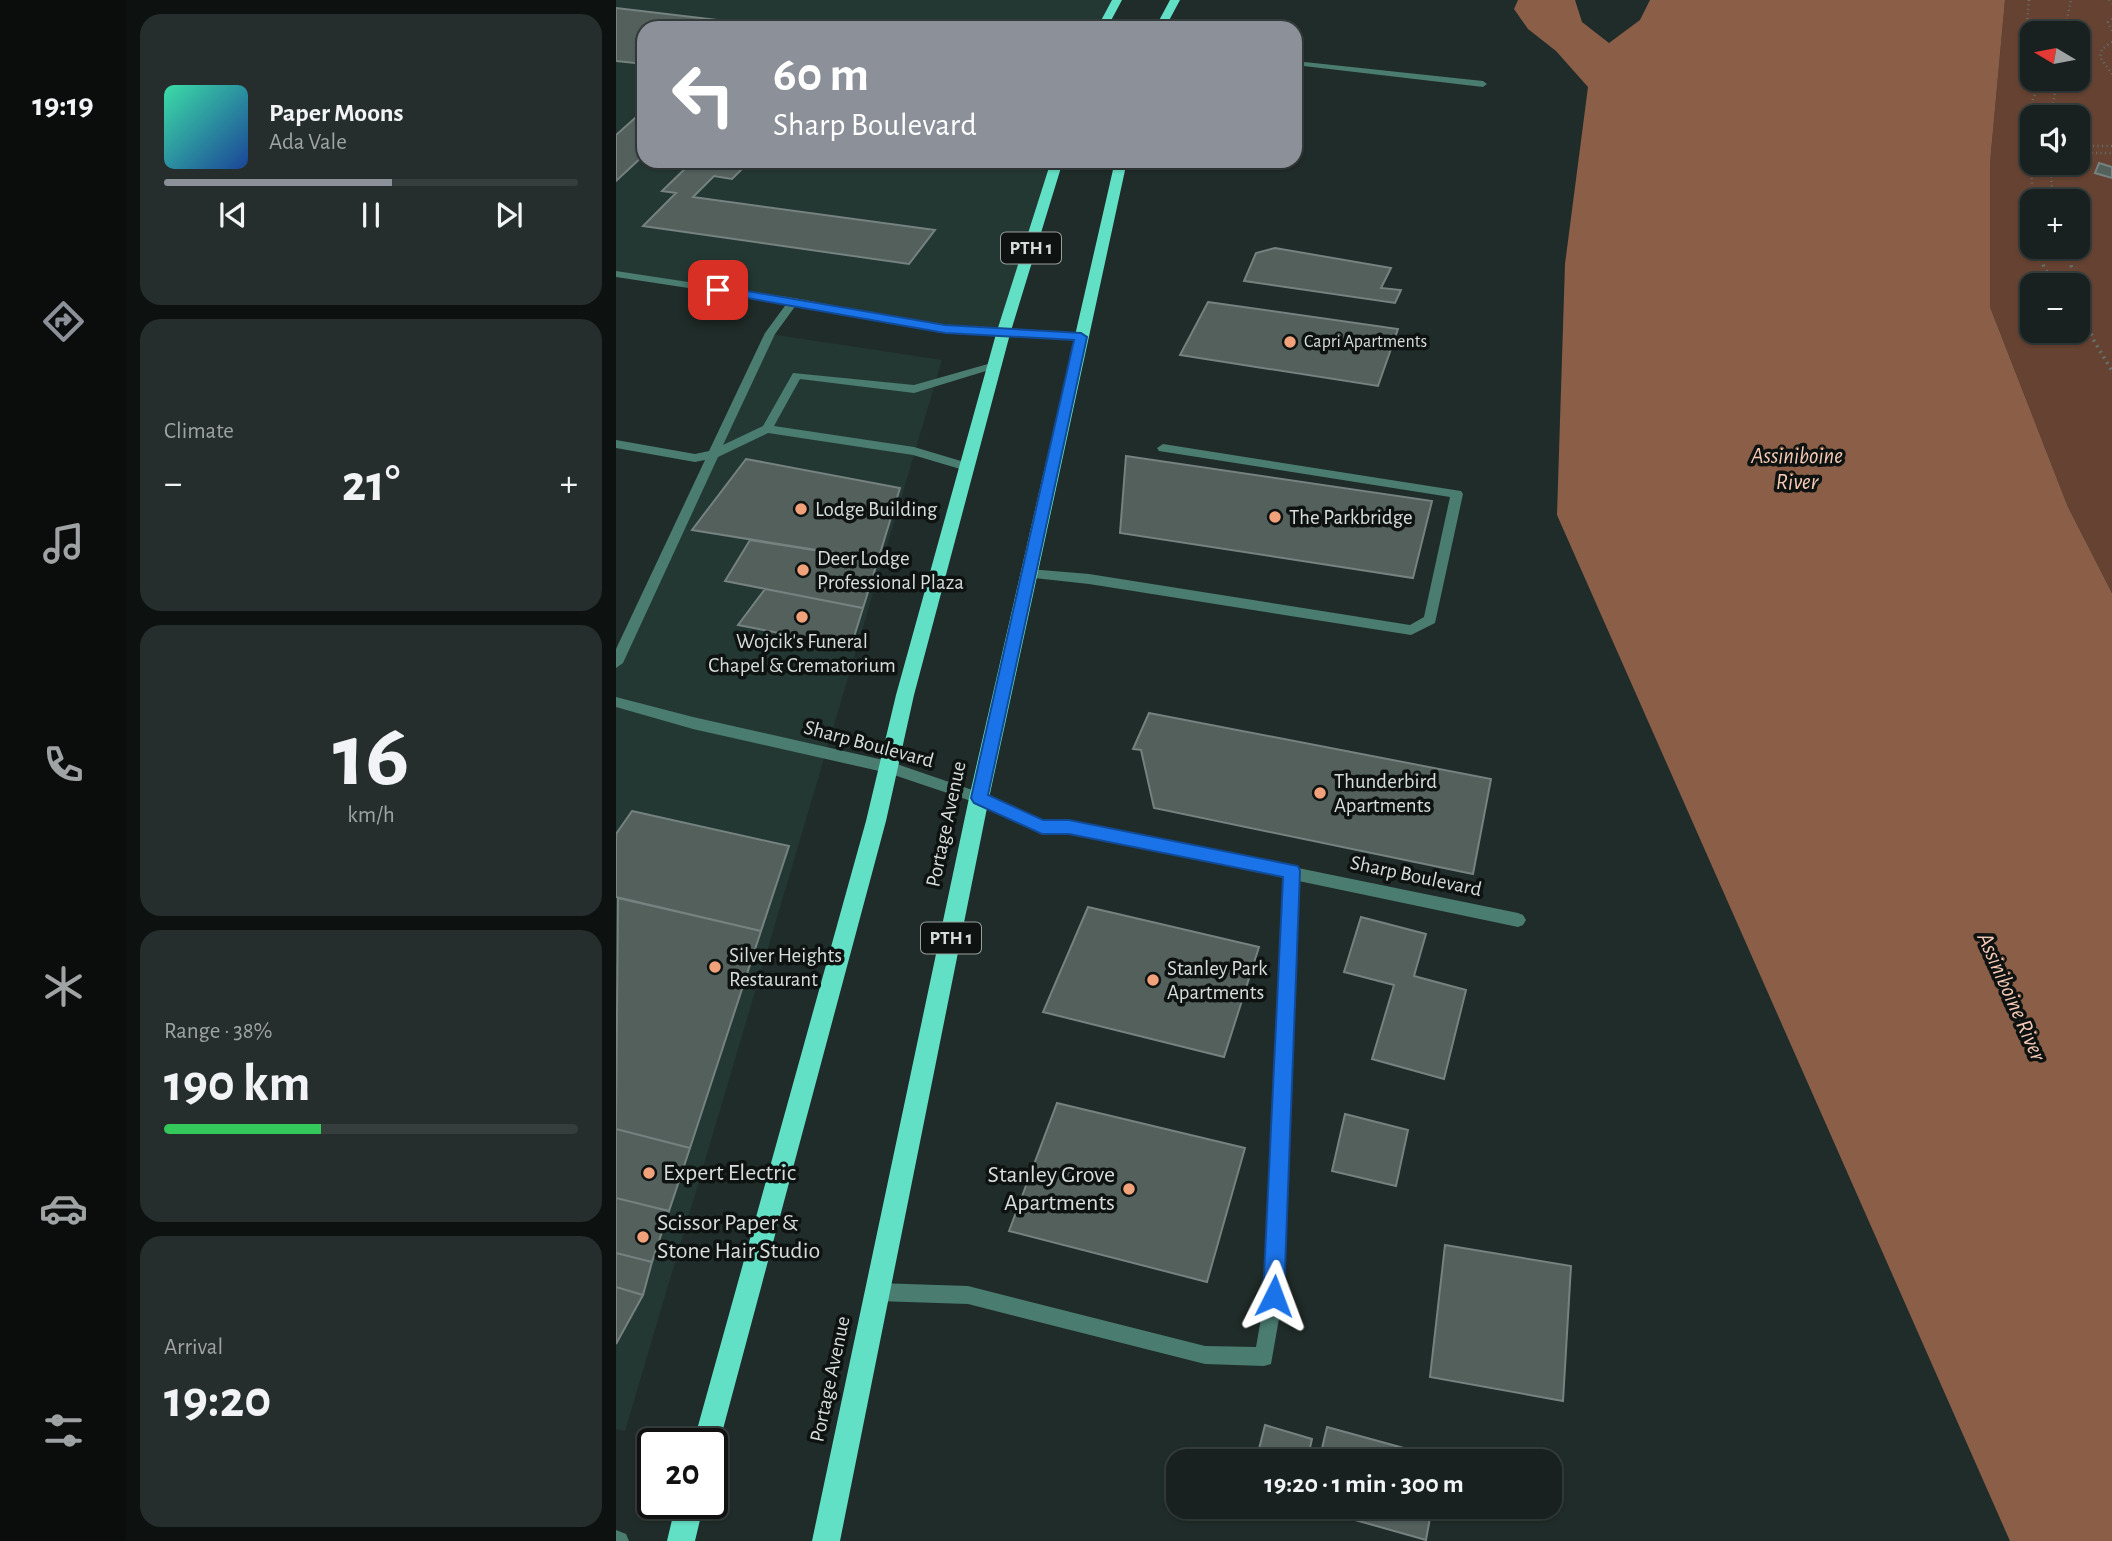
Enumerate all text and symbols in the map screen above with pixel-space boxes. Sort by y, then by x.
north arrow [2020,21,2090,91]
map controls [2020,21,2090,343]
icon: left [658,49,749,140]
text: 60 m [773,51,869,100]
text: 19:19 [32,89,94,121]
text: Paper Moons [269,100,404,126]
button: sound [2020,105,2090,175]
text: Sharp Boulevard [773,109,977,141]
text: Ada Vale [269,131,347,154]
button: + [2020,189,2090,259]
icon: previous [214,196,252,234]
icon: pause [352,196,390,234]
icon: next [490,196,528,234]
road number: PTH 1 [1001,232,1061,264]
pin [688,260,748,320]
icon: arrive [699,271,737,309]
button: − [2020,273,2090,343]
icon: directions [39,297,88,346]
place label: Capri Apartments [1304,333,1427,351]
marker: Capri Apartments [1282,334,1298,350]
text: Climate [164,420,234,443]
water label: Assiniboine River [1750,445,1843,494]
text: 21° [342,458,400,510]
text: − [164,465,182,503]
text: + [560,465,578,503]
place label: Lodge Building [815,499,938,520]
marker: Lodge Building [793,501,809,517]
place label: The Parkbridge [1289,507,1413,528]
marker: The Parkbridge [1267,509,1283,525]
icon: music [39,519,88,568]
place label: Deer Lodge Professional Plaza [817,548,964,593]
marker: Deer Lodge Professional Plaza [795,562,811,578]
marker: Wojcik's Funeral Chapel & Crematorium [794,609,810,625]
place label: Wojcik's Funeral Chapel & Crematorium [708,631,896,676]
text: 16 [333,711,409,802]
street label: Sharp Boulevard [802,717,936,771]
icon: phone [39,740,88,789]
street label: Portage Avenue [922,759,970,889]
place label: Thunderbird Apartments [1334,771,1437,816]
marker: Thunderbird Apartments [1312,785,1328,801]
text: km/h [347,804,395,827]
street label: Sharp Boulevard [1348,852,1484,900]
road number: PTH 1 [921,922,981,954]
water label: Assiniboine River [1972,928,2050,1065]
place label: Silver Heights Restaurant [729,945,842,990]
place label: Stanley Park Apartments [1167,958,1268,1003]
marker: Silver Heights Restaurant [707,959,723,975]
icon: climate [39,962,88,1011]
marker: Stanley Park Apartments [1145,972,1161,988]
text: Range · 38% [164,1020,273,1043]
text: 190 km [164,1058,310,1110]
place label: Expert Electric [663,1161,796,1185]
place label: Stanley Grove Apartments [988,1163,1115,1215]
marker: Expert Electric [641,1165,657,1181]
marker: Stanley Grove Apartments [1121,1181,1137,1197]
icon: car [39,1184,88,1233]
place label: Scissor Paper & Stone Hair Studio [657,1211,820,1263]
marker: Scissor Paper & Stone Hair Studio [635,1229,651,1245]
position arrow [1237,1259,1311,1333]
street label: Portage Avenue [806,1314,854,1444]
text: Arrival [164,1336,223,1359]
text: 19:20 [164,1374,271,1426]
icon: filters [39,1406,88,1455]
speed limit sign: 20 [637,1428,728,1519]
text: 19:20 · 1 min · 300 m [1264,1471,1464,1497]

